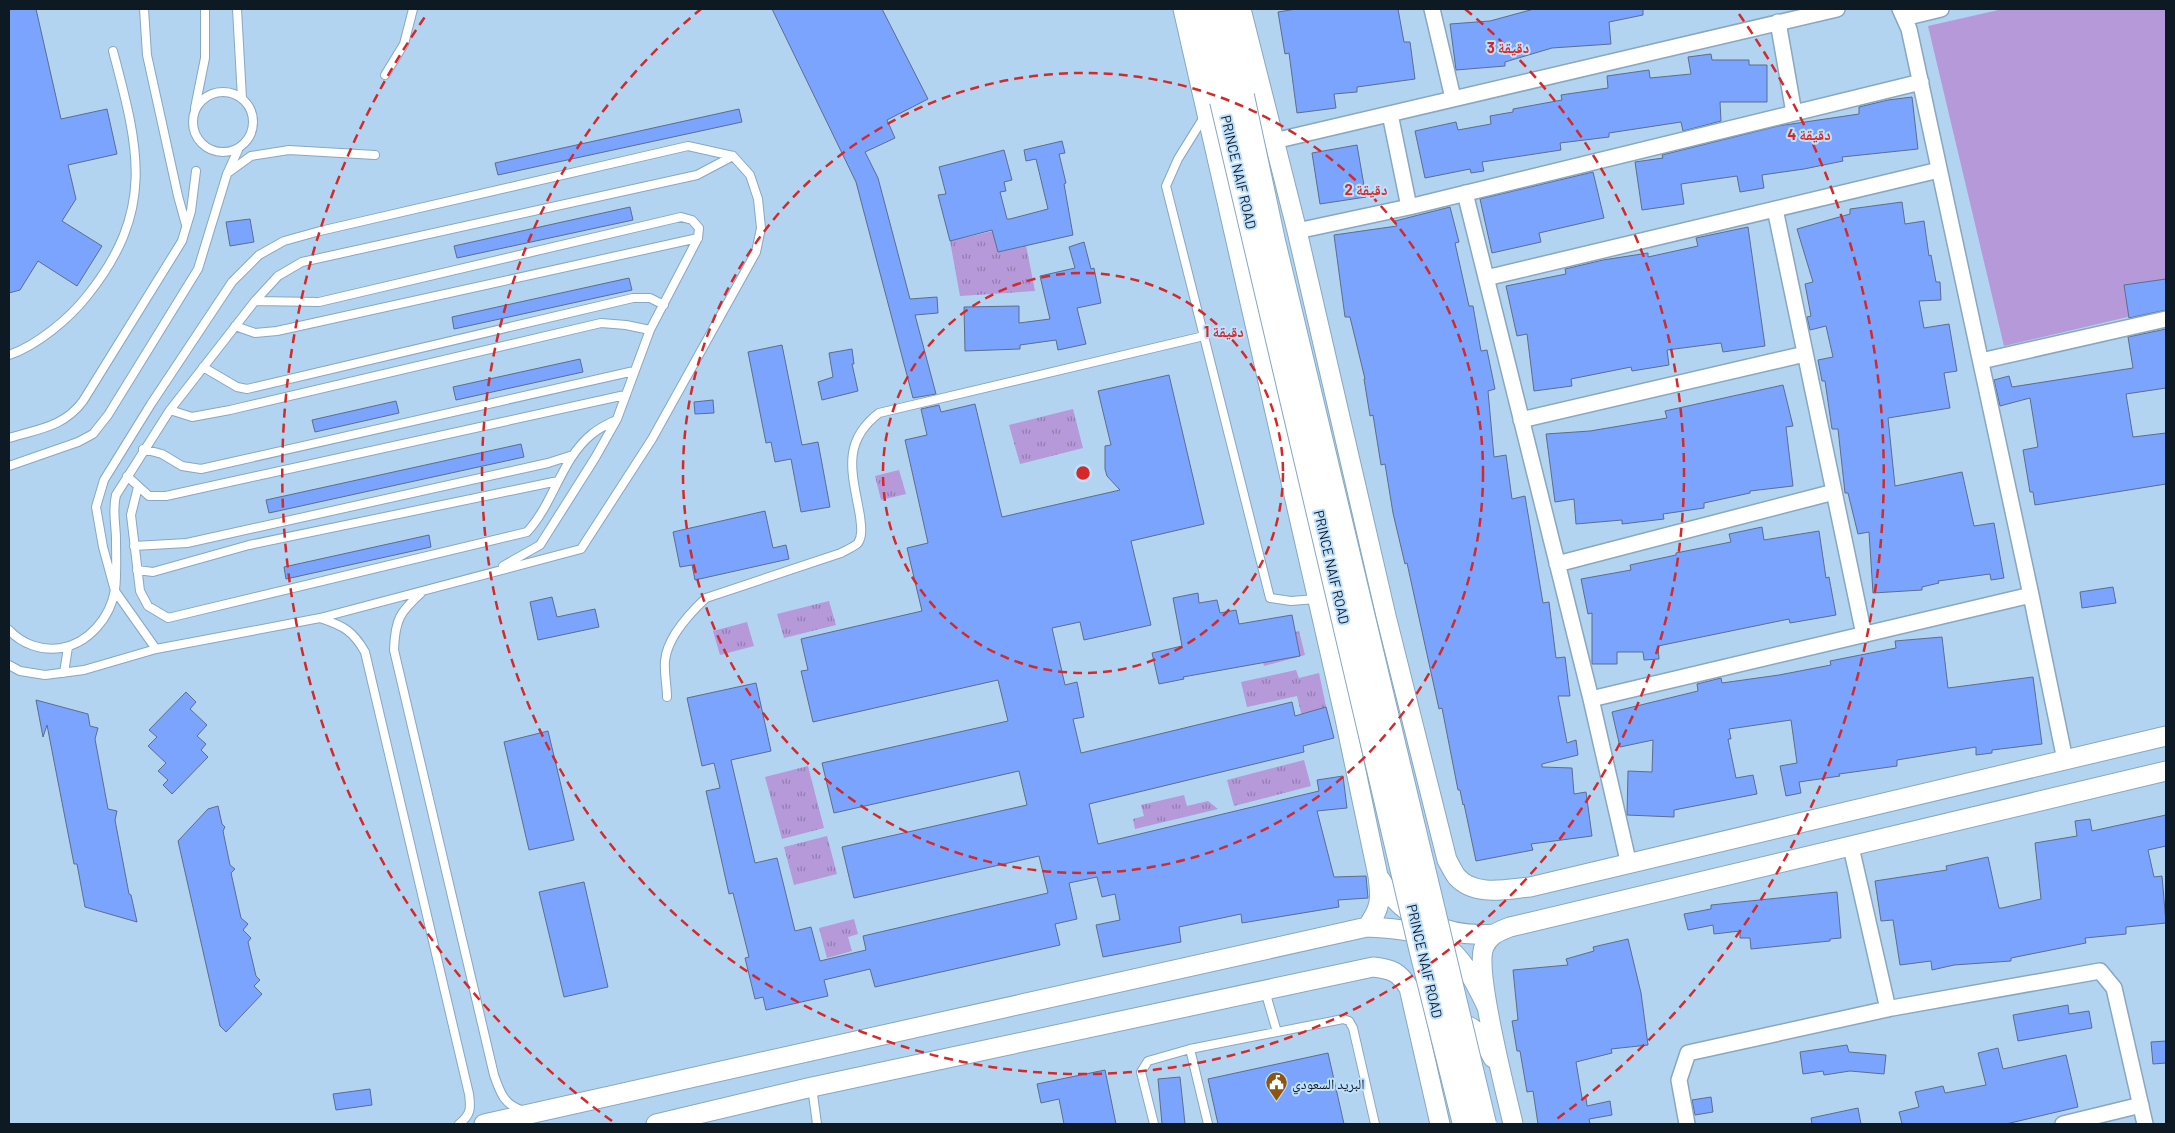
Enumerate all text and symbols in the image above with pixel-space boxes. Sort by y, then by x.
text: 3 دقيقة [1487,38,1529,56]
street label: PRINCE NAIF ROAD [1218,113,1260,231]
text: 4 دقيقة [1787,125,1831,143]
text: 2 دقيقة [1345,180,1387,198]
text: 1 دقيقة [1204,322,1244,340]
centre of rings [1074,464,1092,482]
street label: PRINCE NAIF ROAD [1311,508,1353,626]
street label: PRINCE NAIF ROAD [1404,902,1446,1020]
public building icon: البريد السعودي [1264,1071,1288,1102]
place label: البريد السعودي [1292,1075,1365,1095]

